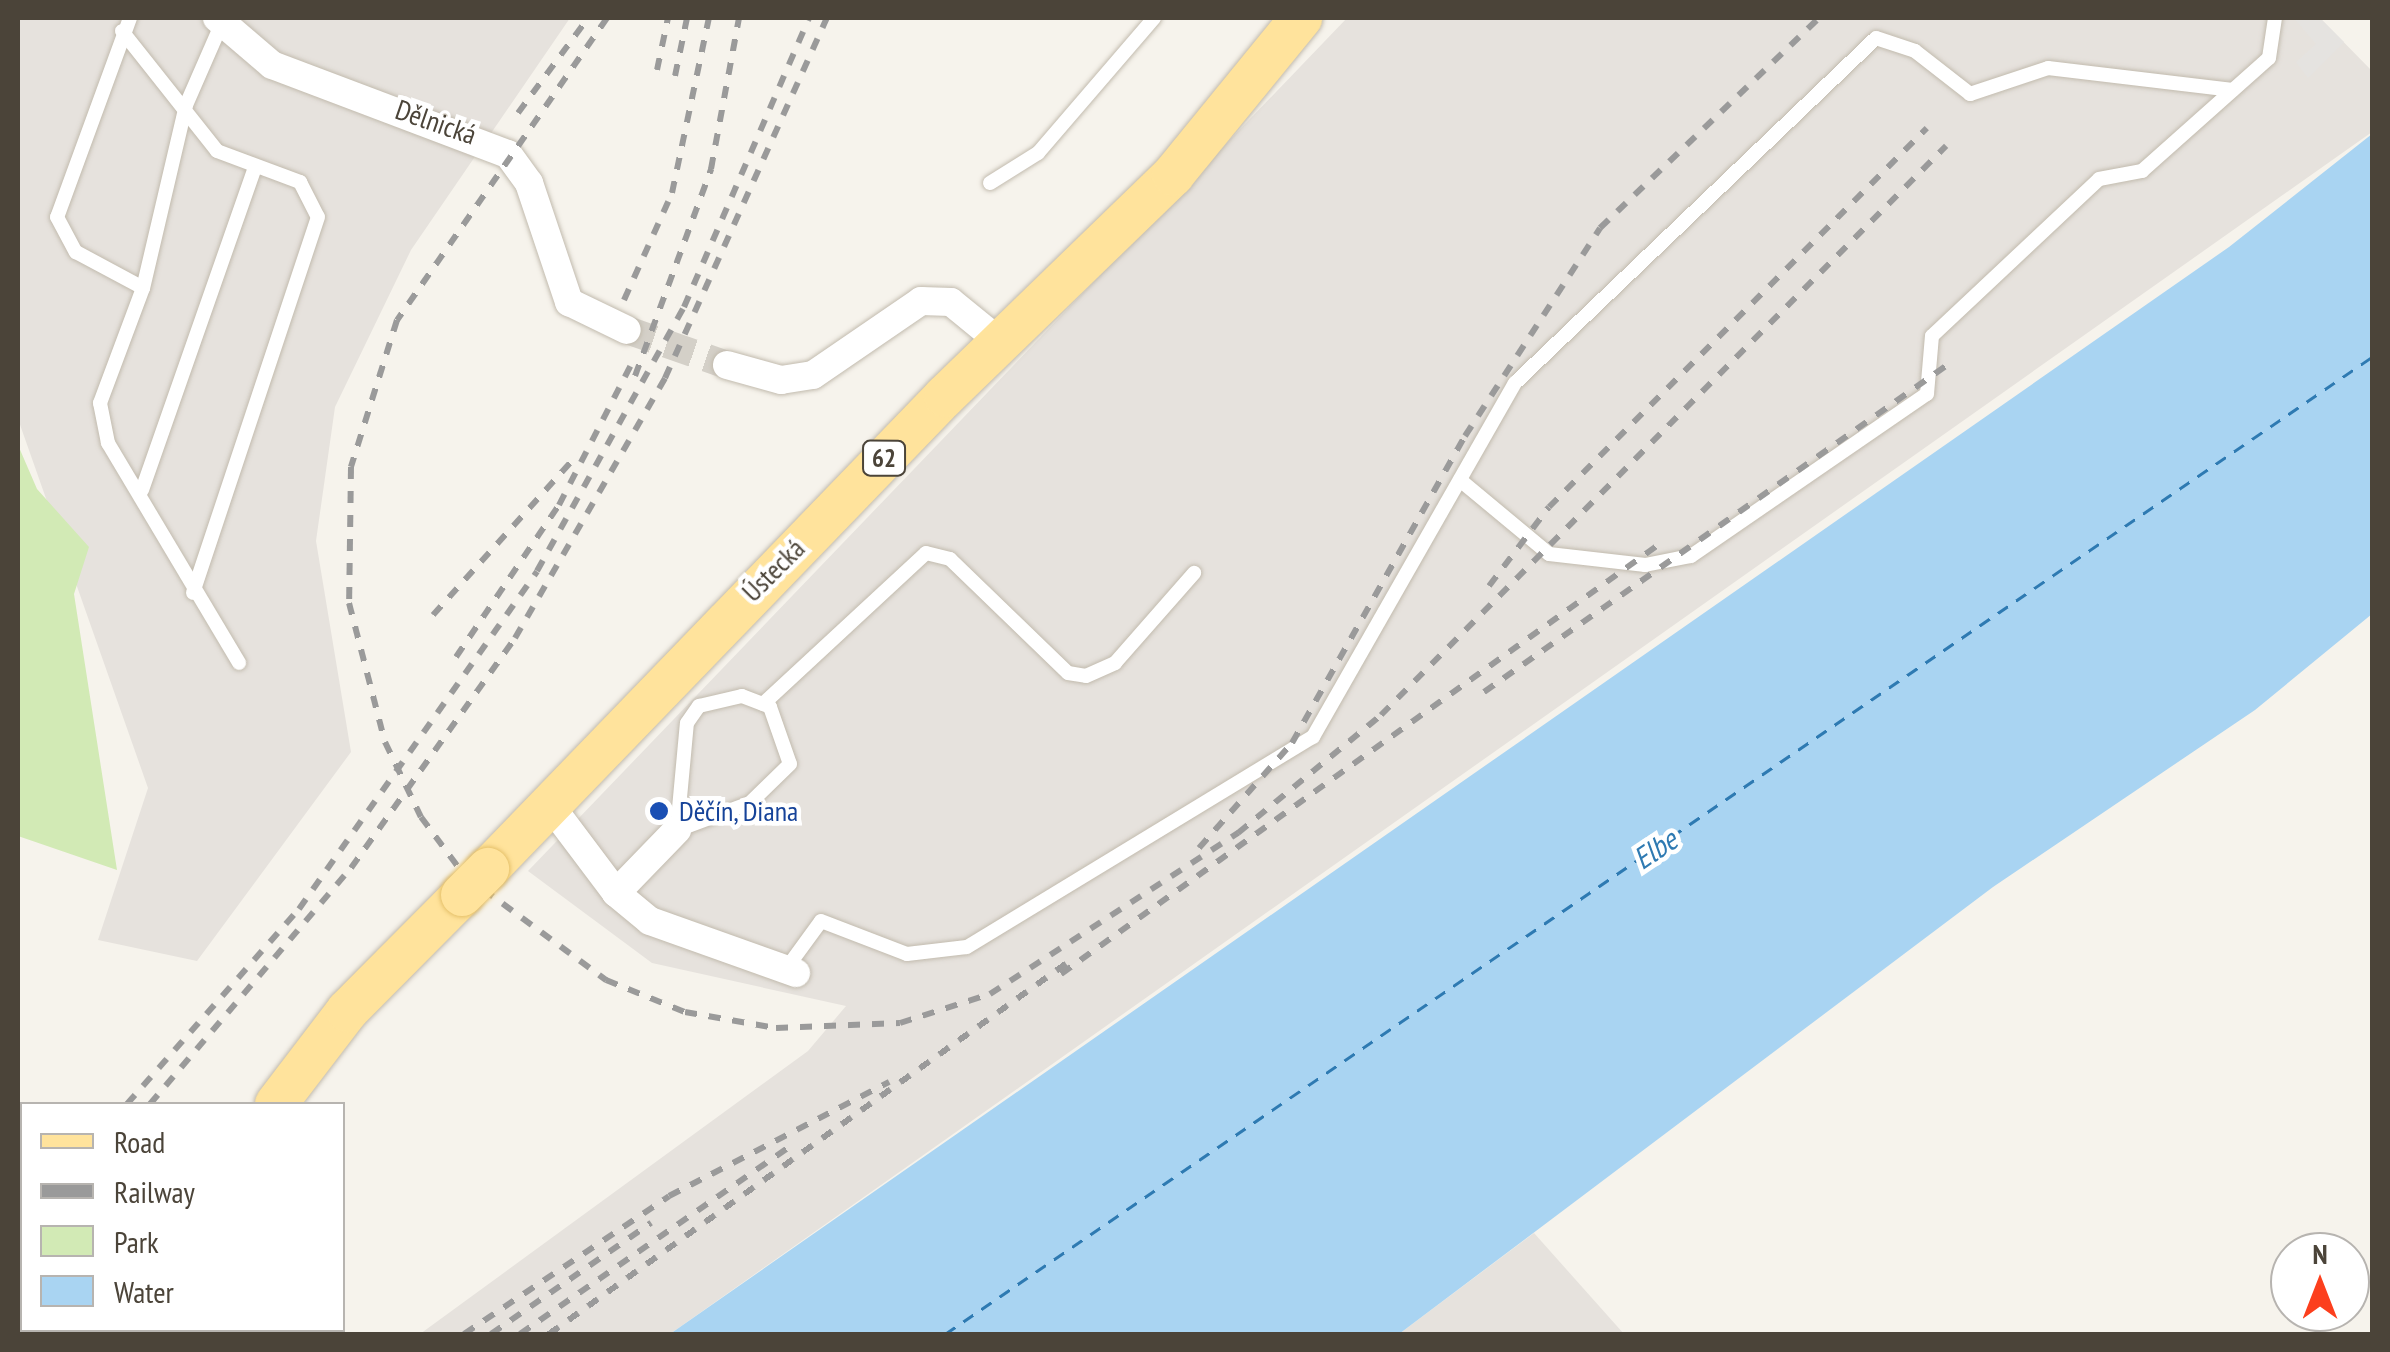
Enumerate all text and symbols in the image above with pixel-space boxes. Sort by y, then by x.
street label: Dělnická [391,93,481,151]
road number: 62 [862,438,906,478]
street label: Ústecká [735,532,811,608]
place label: Děčín, Diana [679,794,800,828]
marker: Děčín, Diana [648,800,670,822]
water label: Elbe [1626,821,1684,877]
legend [20,1102,345,1332]
text: Road [114,1122,165,1161]
text: Railway [114,1172,195,1211]
text: Park [114,1222,159,1261]
north arrow [2270,1232,2370,1332]
text: N [2312,1235,2328,1272]
text: Water [114,1272,174,1311]

